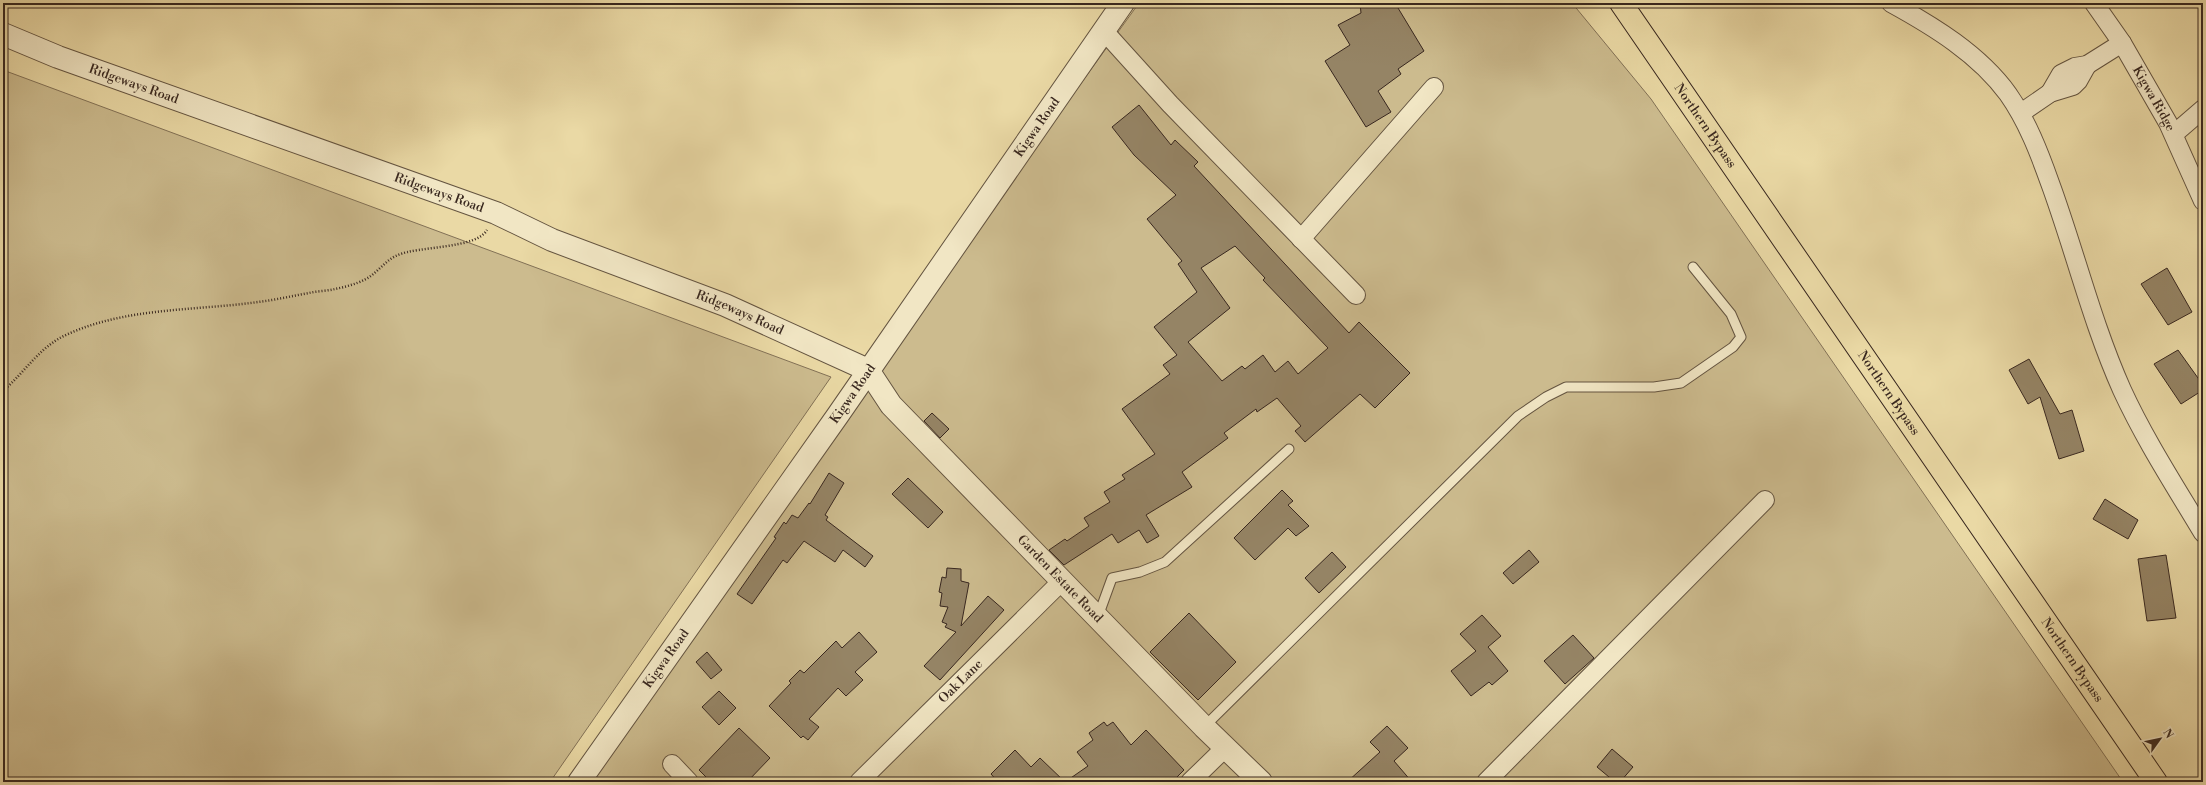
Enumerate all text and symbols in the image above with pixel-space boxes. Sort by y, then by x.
street label: Ridgeways Road [87,61,181,108]
street label: Kigwa Ridge [2129,63,2179,134]
street label: Northern Bypass [1671,81,1740,171]
street label: Kigwa Road [1011,94,1064,160]
street label: Ridgeways Road [392,169,487,216]
street label: Ridgeways Road [693,287,787,339]
street label: Northern Bypass [1854,348,1924,438]
street label: Kigwa Road [826,360,879,427]
street label: Garden Estate Road [1014,532,1107,627]
street label: Northern Bypass [2038,615,2107,705]
street label: Kigwa Road [640,625,693,691]
street label: Oak Lane [935,656,986,707]
north arrow [2140,719,2180,759]
text: N [2159,727,2176,742]

